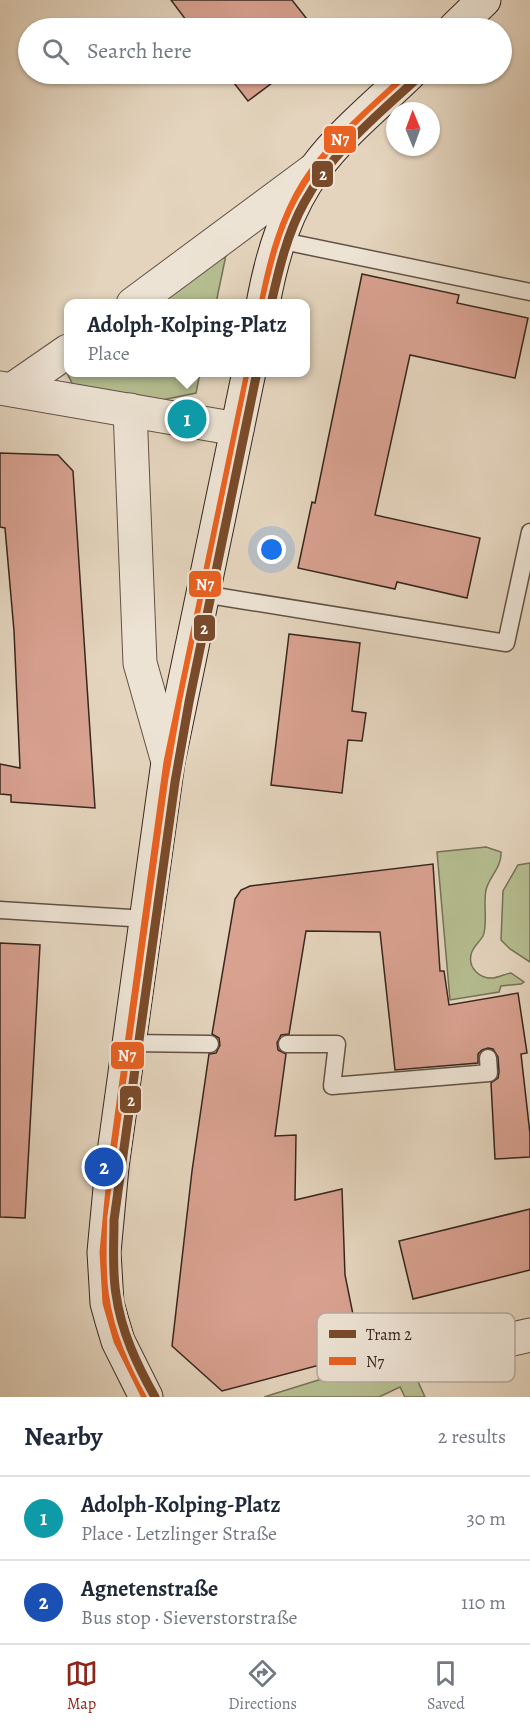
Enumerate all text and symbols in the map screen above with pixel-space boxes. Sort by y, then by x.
search box [18,18,512,84]
icon: search [39,35,72,68]
text: Search here [87,36,192,66]
north arrow [386,102,440,156]
line badge: N7 [323,125,357,154]
text: N7 [331,129,349,151]
line badge: 2 [311,160,334,188]
text: 2 [319,164,327,186]
popup [64,299,310,377]
text: Adolph-Kolping-Platz [87,310,287,340]
text: Place [87,340,130,367]
pin: 1 [168,396,207,442]
your location [257,535,286,564]
line badge: N7 [188,570,222,598]
text: N7 [196,574,214,596]
line badge: 2 [193,614,216,642]
text: 2 [200,618,208,640]
line badge: N7 [110,1041,145,1070]
text: N7 [118,1045,136,1067]
line badge: 2 [119,1085,142,1114]
text: 2 [127,1090,135,1112]
pin: 2 [84,1144,124,1190]
legend [317,1313,515,1382]
text: Tram 2 [366,1324,412,1346]
text: N7 [366,1351,385,1373]
text: Nearby [24,1419,103,1454]
text: 2 results [438,1423,506,1450]
text: Adolph-Kolping-Platz [81,1490,280,1520]
text: 1 [40,1505,47,1532]
text: 30 m [466,1505,506,1532]
text: Place · Letzlinger Straße [81,1520,277,1547]
text: Agnetenstraße [81,1574,218,1604]
text: 2 [39,1589,48,1616]
text: 110 m [461,1589,506,1616]
text: Bus stop · Sieverstorstraße [81,1604,297,1631]
tab: Map [65,1657,98,1715]
tab: Directions [228,1657,297,1715]
tab: Saved [427,1657,465,1715]

